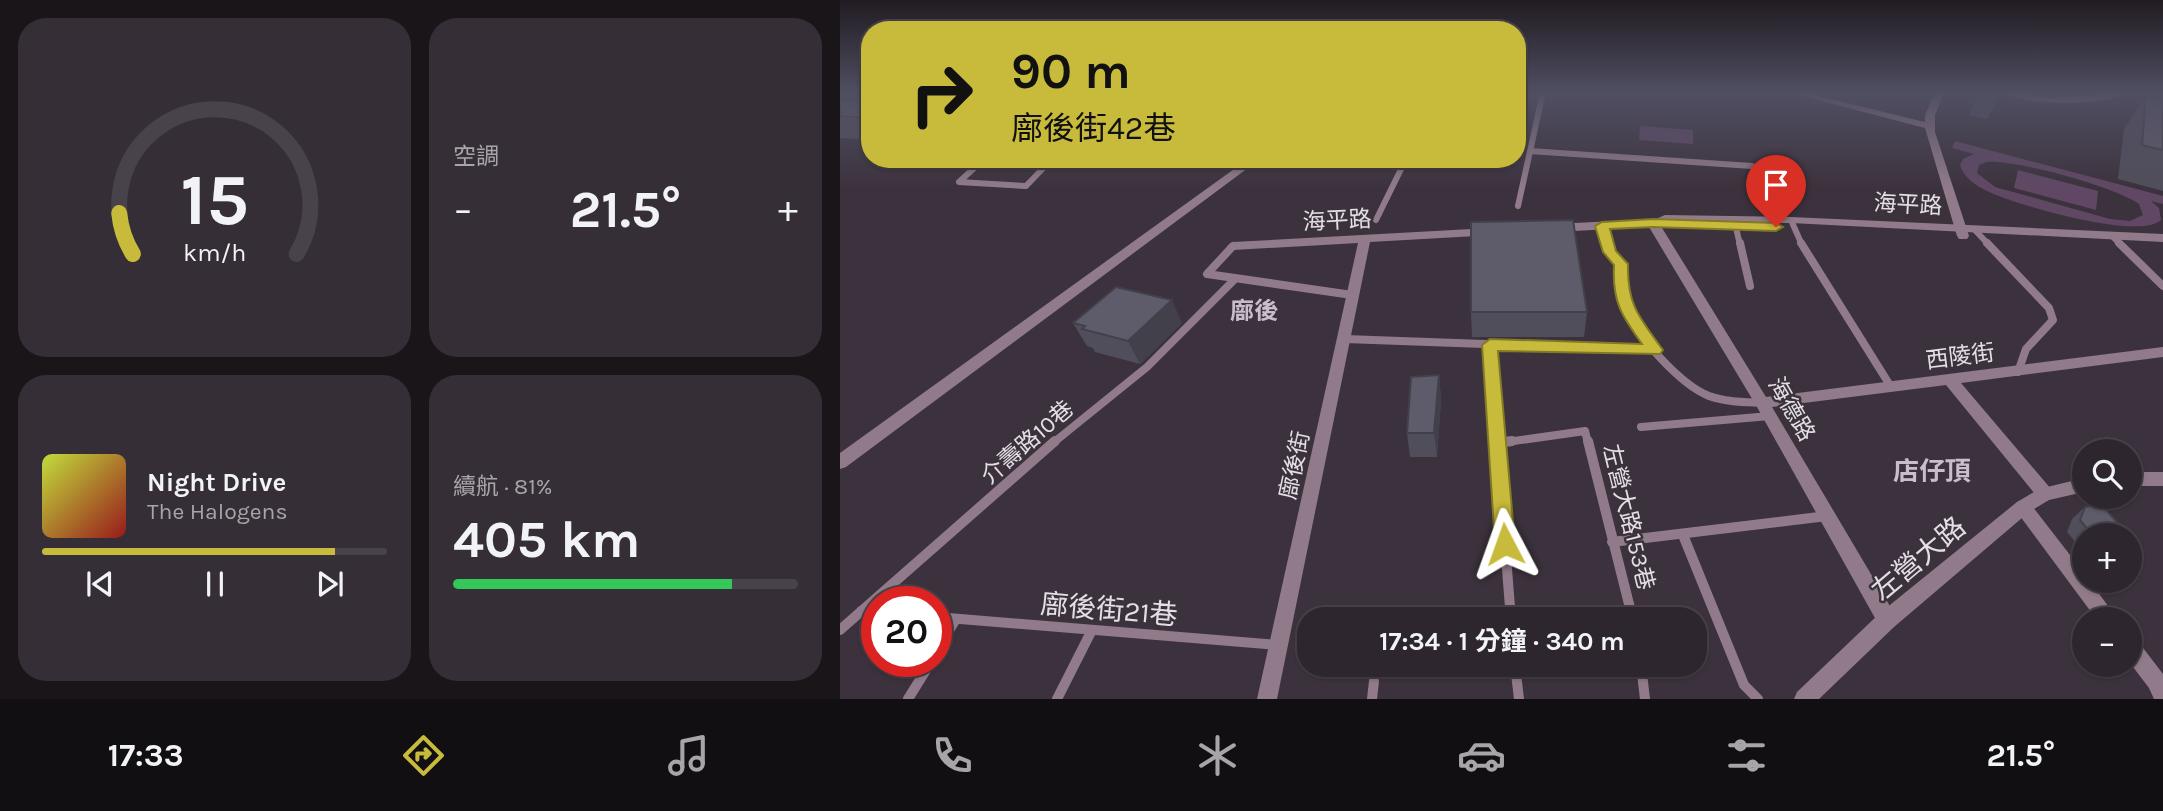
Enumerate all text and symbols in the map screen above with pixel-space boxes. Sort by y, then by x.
text: 90 m [1011,43,1131,100]
icon: right [896,49,987,140]
text: 廍後街42巷 [1011,110,1175,147]
text: 空調 [453,143,499,170]
pin [1746,155,1806,227]
text: 15 [180,157,249,242]
icon: arrive [1757,166,1795,204]
text: 21.5° [570,179,681,240]
text: − [453,187,473,232]
text: + [778,187,798,232]
street label: 海平路 [1873,189,1943,220]
street label: 海平路 [1302,205,1372,236]
text: km/h [183,237,246,266]
district label: 廍後 [1230,297,1278,325]
street label: 西陵街 [1924,339,1996,374]
street label: 海德路 [1763,373,1821,446]
street label: 介壽路10巷 [976,395,1079,490]
street label: 廍後街 [1274,429,1315,502]
map controls [2072,439,2142,677]
button: search [2072,439,2142,509]
street label: 左營大路153巷 [1597,441,1660,593]
district label: 店仔頂 [1893,456,1971,487]
text: Night Drive [147,467,286,498]
text: 續航 · 81% [453,473,552,500]
text: The Halogens [147,498,287,525]
position arrow [1468,507,1542,581]
text: 405 km [453,509,640,570]
street label: 左營大路 [1865,510,1972,607]
button: + [2072,523,2142,593]
icon: previous [81,565,119,603]
icon: pause [196,565,234,603]
icon: next [311,565,349,603]
speed limit sign: 20 [861,586,952,677]
street label: 廍後街21巷 [1039,587,1179,632]
button: − [2072,607,2142,677]
text: 17:34 · 1 分鐘 · 340 m [1379,626,1625,657]
icon: directions [399,731,448,780]
icon: music [664,731,713,780]
icon: phone [928,731,977,780]
icon: climate [1193,731,1242,780]
icon: car [1457,731,1506,780]
icon: filters [1722,731,1771,780]
text: 17:33 [108,737,184,774]
text: 21.5° [1986,737,2055,774]

